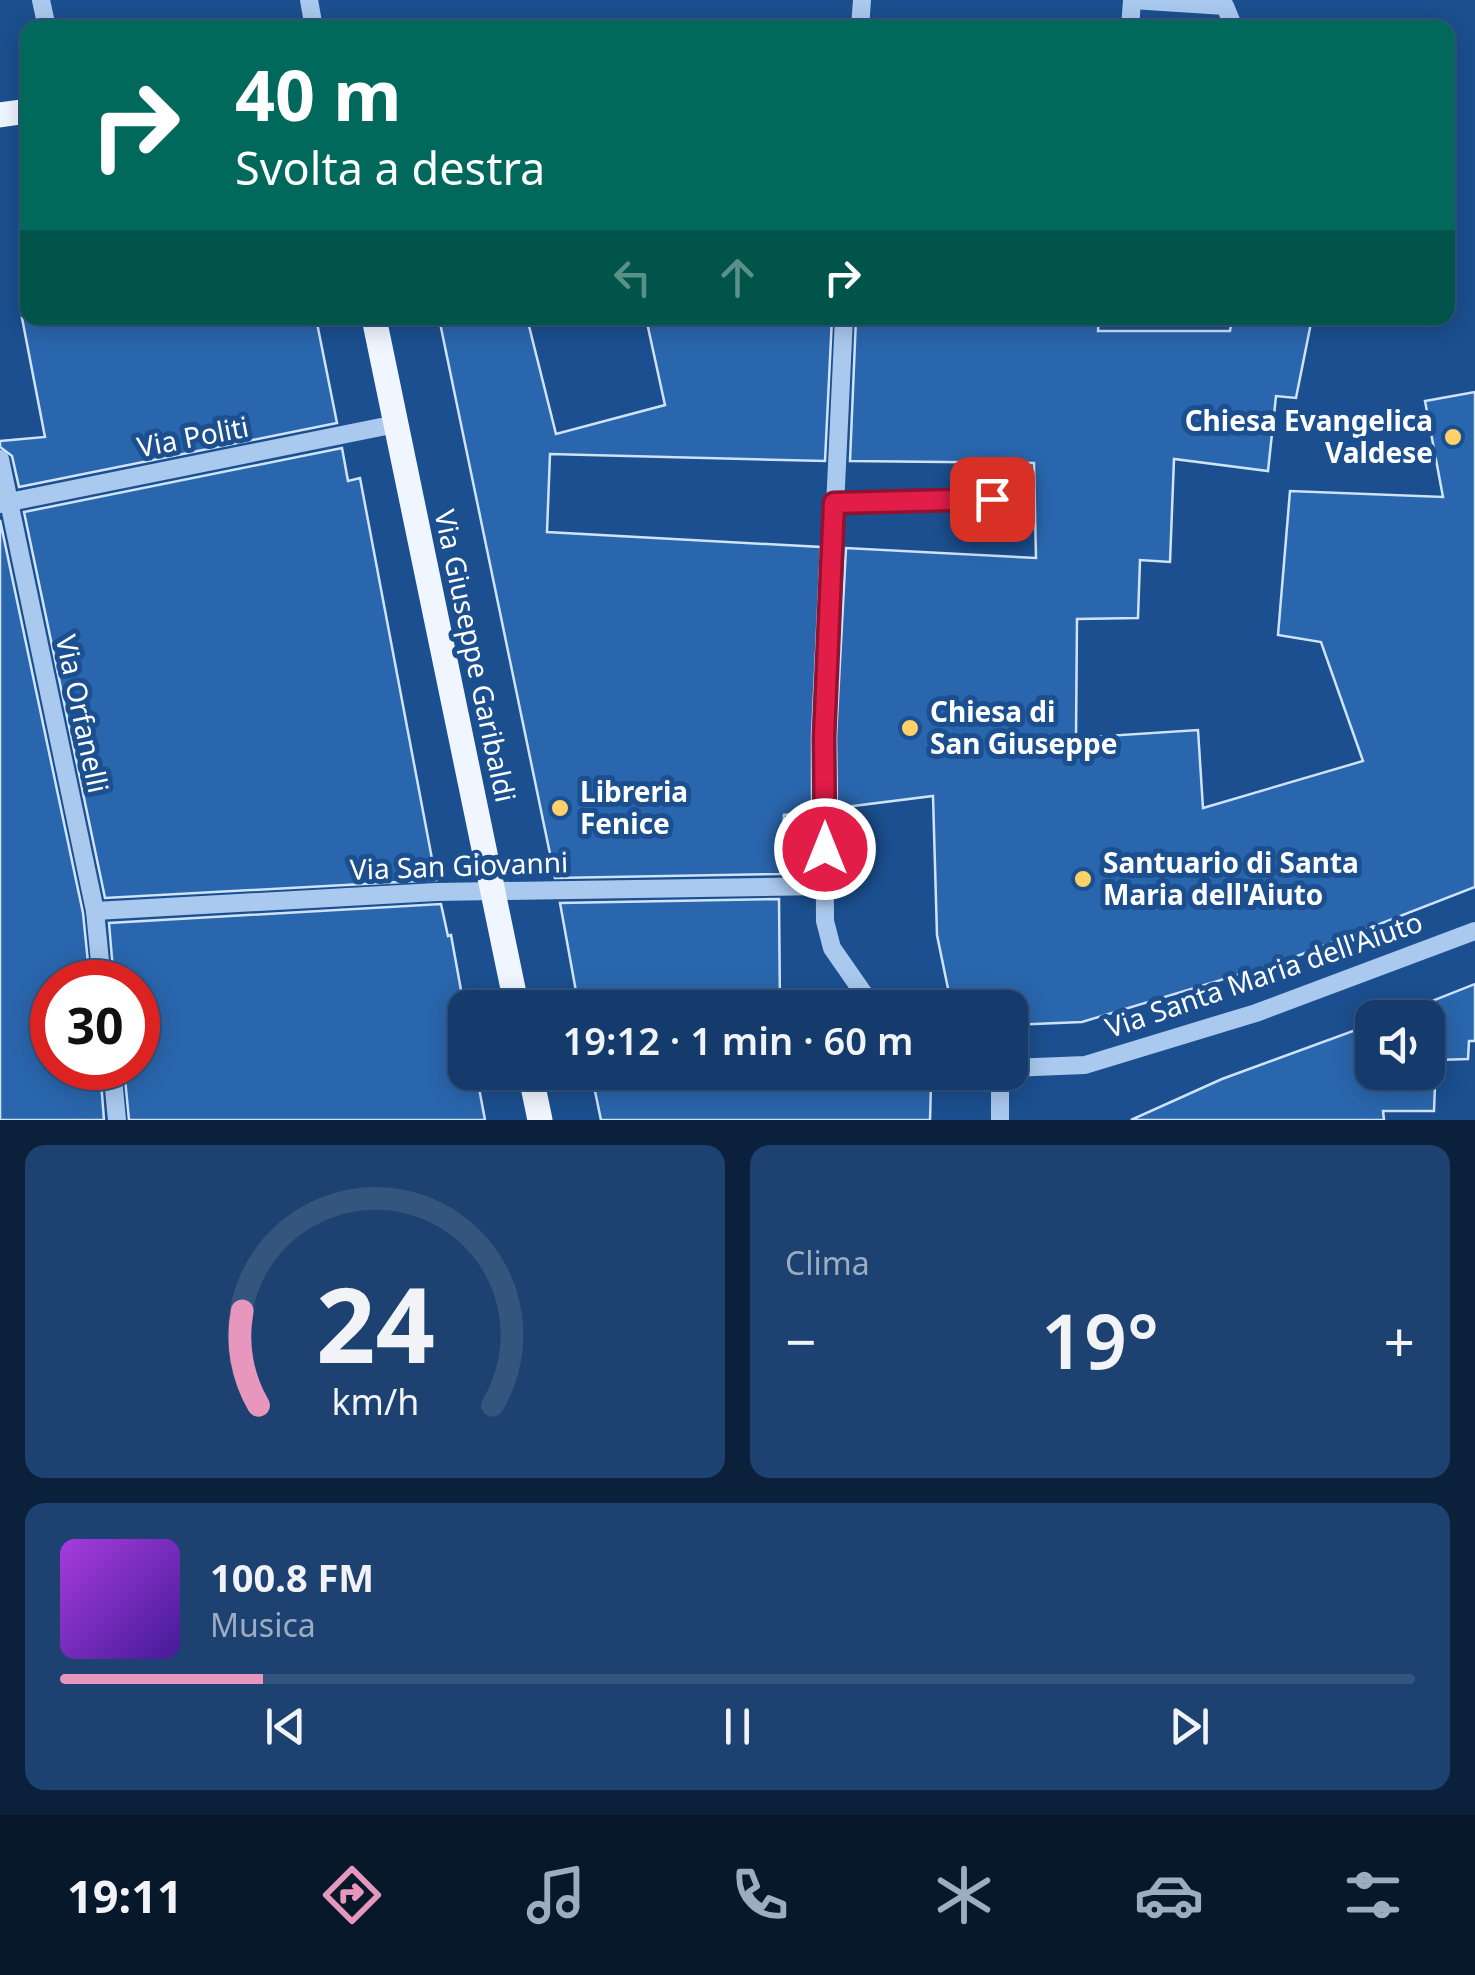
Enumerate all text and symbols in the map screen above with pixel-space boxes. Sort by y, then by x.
text: 40 m [235,46,402,142]
icon: right [70,60,200,190]
text: Svolta a destra [235,137,545,198]
icon: left [605,250,660,305]
icon: ahead [710,250,765,305]
icon: right [815,250,870,305]
place label: Chiesa Evangelica Valdese [1185,401,1433,471]
street label: Via Politi [134,407,252,465]
marker: Chiesa Evangelica Valdese [1442,426,1464,448]
pin [950,457,1035,542]
icon: arrive [965,472,1020,527]
street label: Via Giuseppe Garibaldi [426,506,526,806]
street label: Via Orfanelli [48,631,118,796]
place label: Chiesa di San Giuseppe [930,692,1117,762]
marker: Chiesa di San Giuseppe [899,717,921,739]
place label: Libreria Fenice [580,772,688,842]
marker: Libreria Fenice [549,797,571,819]
position arrow [773,797,877,901]
street label: Via San Giovanni [349,842,569,888]
place label: Santuario di Santa Maria dell'Aiuto [1103,843,1359,913]
marker: Santuario di Santa Maria dell'Aiuto [1072,868,1094,890]
street label: Via Santa Maria dell'Aiuto [1100,902,1427,1046]
speed limit sign: 30 [30,960,160,1090]
map controls [1355,1000,1445,1090]
button: sound [1355,1000,1445,1090]
text: 19:12 · 1 min · 60 m [563,1014,913,1066]
text: Clima [785,1241,870,1284]
text: 24 [316,1252,434,1393]
text: 19° [1041,1289,1159,1391]
text: − [785,1303,816,1378]
text: + [1384,1303,1415,1378]
text: km/h [331,1377,419,1425]
text: 100.8 FM [210,1551,374,1603]
text: Musica [210,1603,316,1646]
icon: previous [258,1699,313,1754]
icon: pause [710,1699,765,1754]
icon: next [1162,1699,1217,1754]
icon: directions [317,1860,387,1930]
icon: music [521,1860,591,1930]
icon: phone [725,1860,795,1930]
icon: climate [929,1860,999,1930]
icon: car [1134,1860,1204,1930]
icon: filters [1338,1860,1408,1930]
text: 19:11 [67,1865,183,1926]

